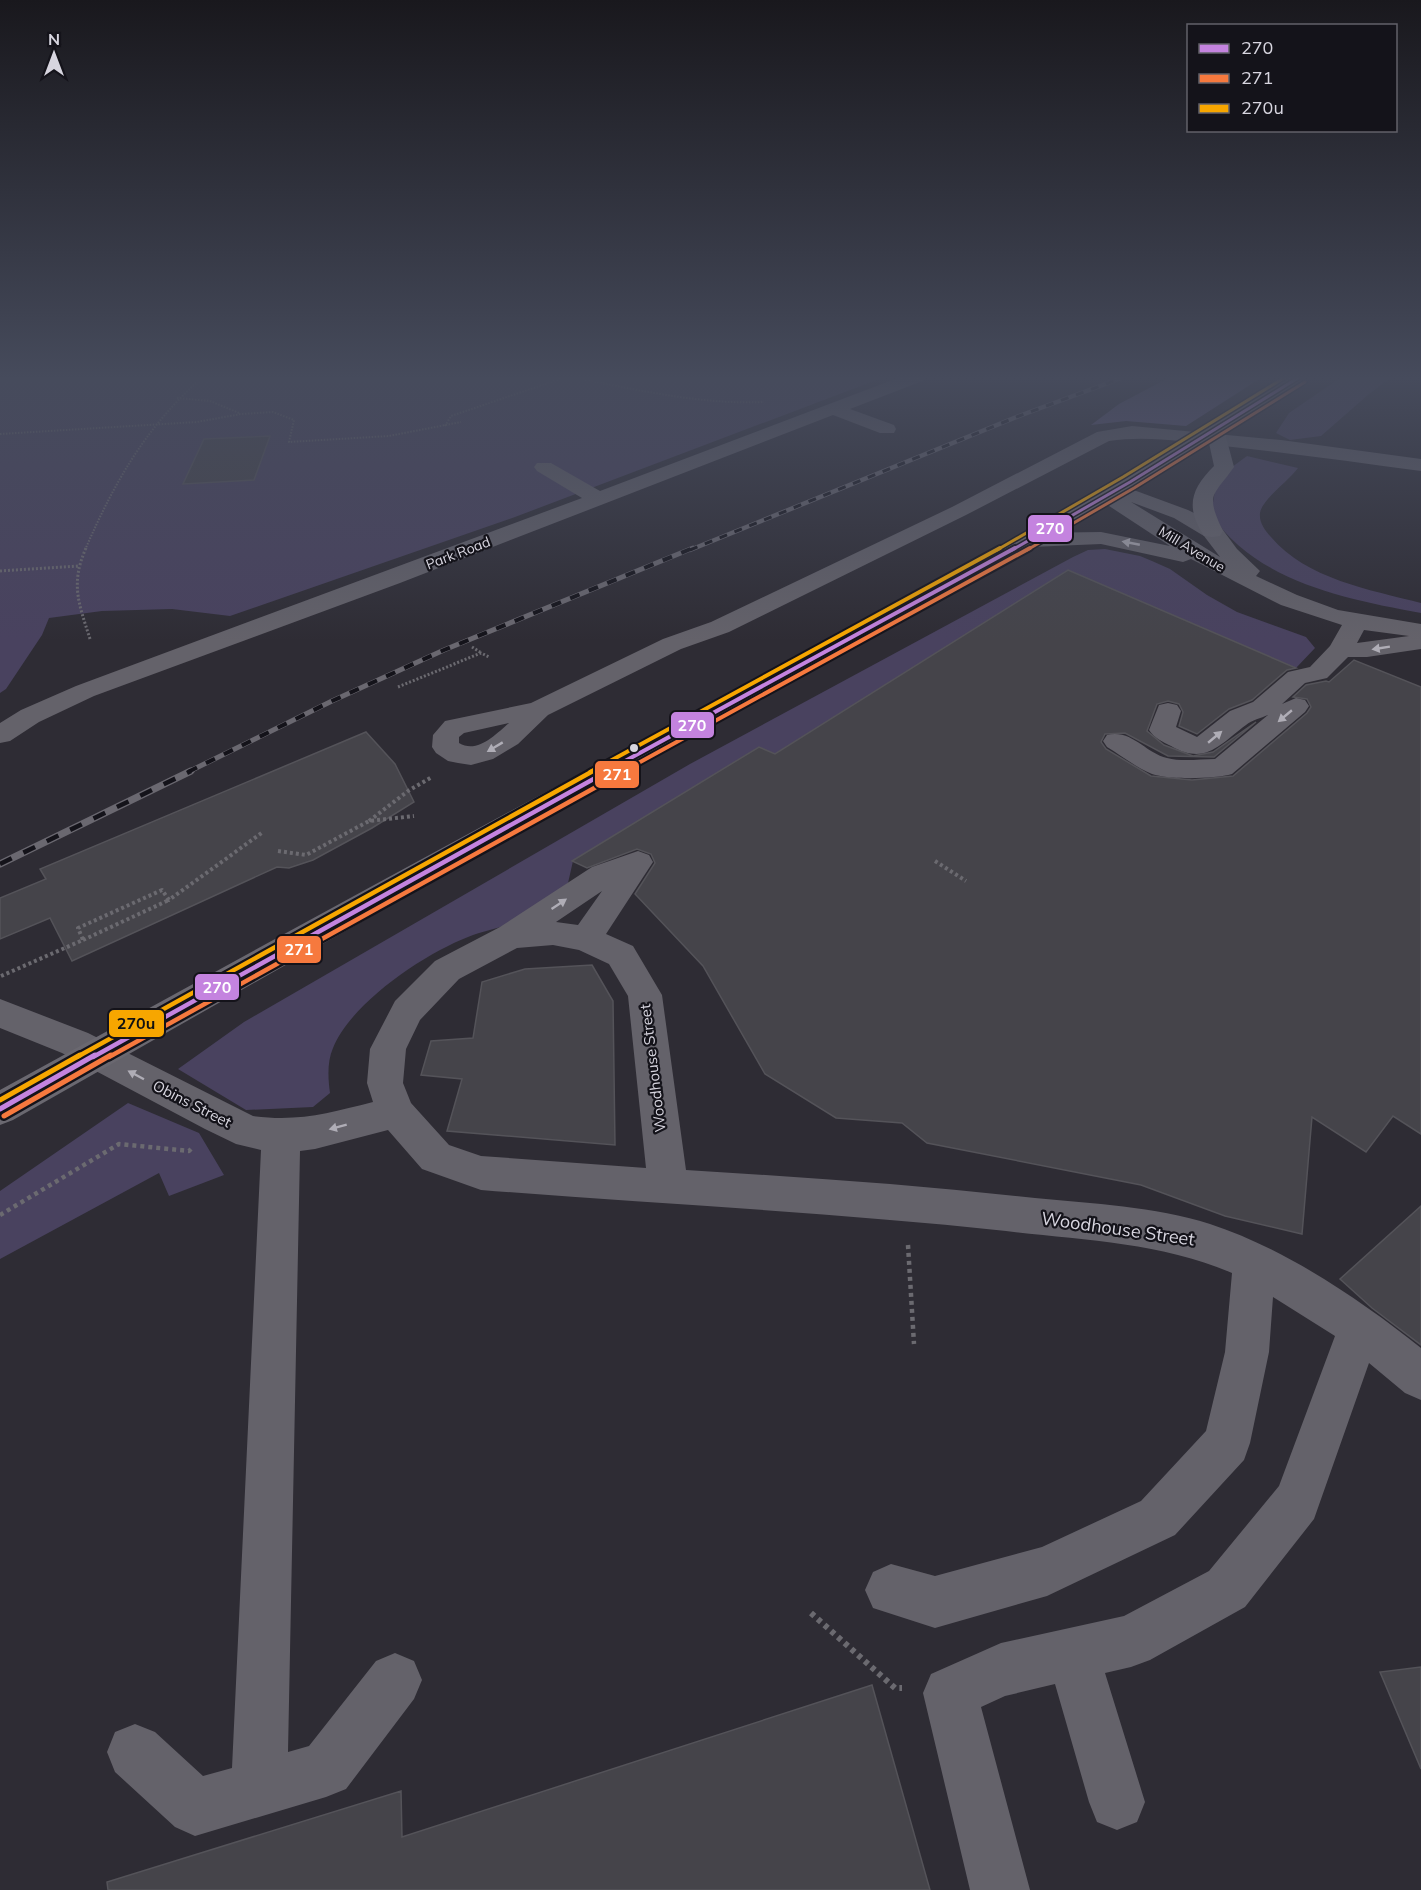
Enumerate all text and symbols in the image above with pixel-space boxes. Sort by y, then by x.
north arrow [24,24,84,84]
legend [1187,24,1397,132]
text: N [48,29,60,49]
text: 270 [1241,36,1273,59]
text: 271 [1241,66,1273,89]
text: 270u [1241,96,1284,119]
line badge: 270 [1027,514,1073,543]
text: 270 [1036,518,1064,538]
street label: Mill Avenue [1155,522,1229,576]
street label: Park Road [423,533,493,573]
one-way arrow [1121,538,1140,547]
one-way arrow [1371,643,1390,652]
one-way arrow [1278,709,1293,722]
line badge: 270 [670,711,715,739]
text: 270 [678,715,706,735]
one-way arrow [1207,731,1222,744]
one-way arrow [487,741,503,752]
unlabelled marker [628,742,640,754]
line badge: 271 [594,760,640,789]
text: 271 [603,764,631,784]
one-way arrow [551,898,568,909]
line badge: 271 [276,935,322,964]
text: 271 [285,939,313,959]
line badge: 270 [194,973,240,1001]
text: 270 [203,977,231,997]
street label: Woodhouse Street [635,1003,670,1133]
line badge: 270u [108,1009,165,1038]
text: 270u [117,1013,155,1033]
one-way arrow [128,1071,145,1080]
street label: Obins Street [150,1076,235,1131]
one-way arrow [329,1122,347,1132]
street label: Woodhouse Street [1040,1206,1196,1251]

